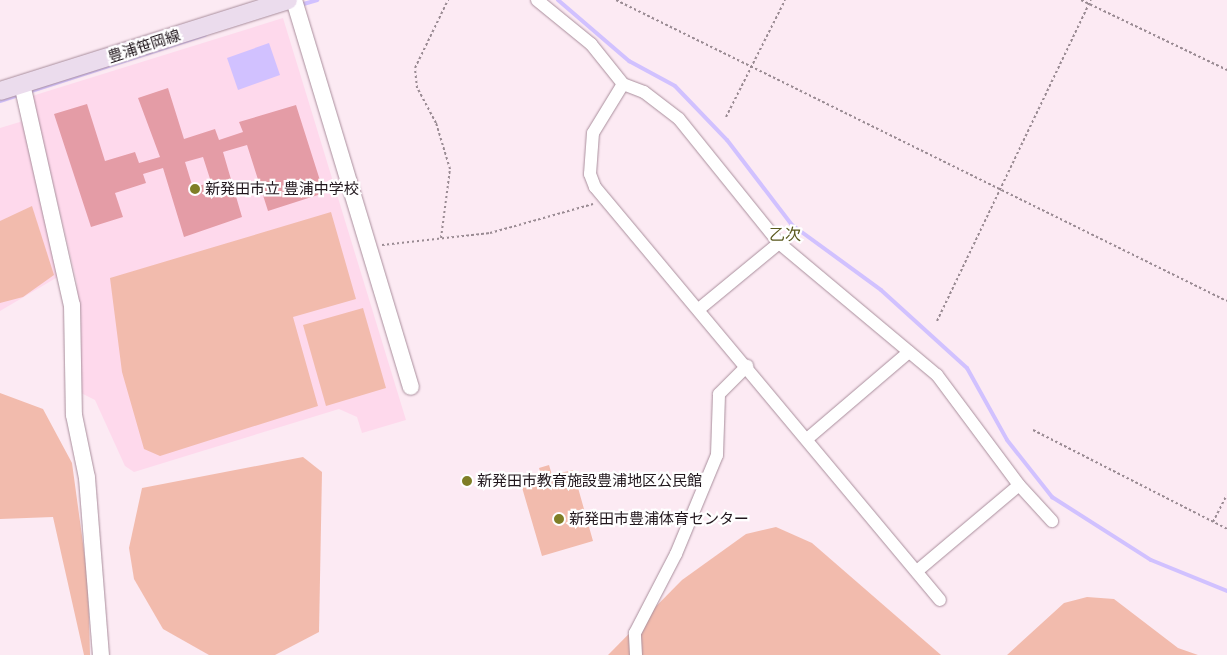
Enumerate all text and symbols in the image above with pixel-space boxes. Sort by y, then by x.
street label: 豊浦笹岡線 [106,26,182,66]
place label: 新発田市立 豊浦中学校 [205,180,359,198]
marker: 新発田市立 豊浦中学校 [189,183,201,195]
district label: 乙次 [769,224,801,244]
place label: 新発田市教育施設豊浦地区公民館 [477,472,702,490]
marker: 新発田市教育施設豊浦地区公民館 [461,475,473,487]
place label: 新発田市豊浦体育センター [569,510,749,528]
marker: 新発田市豊浦体育センター [553,513,565,525]

